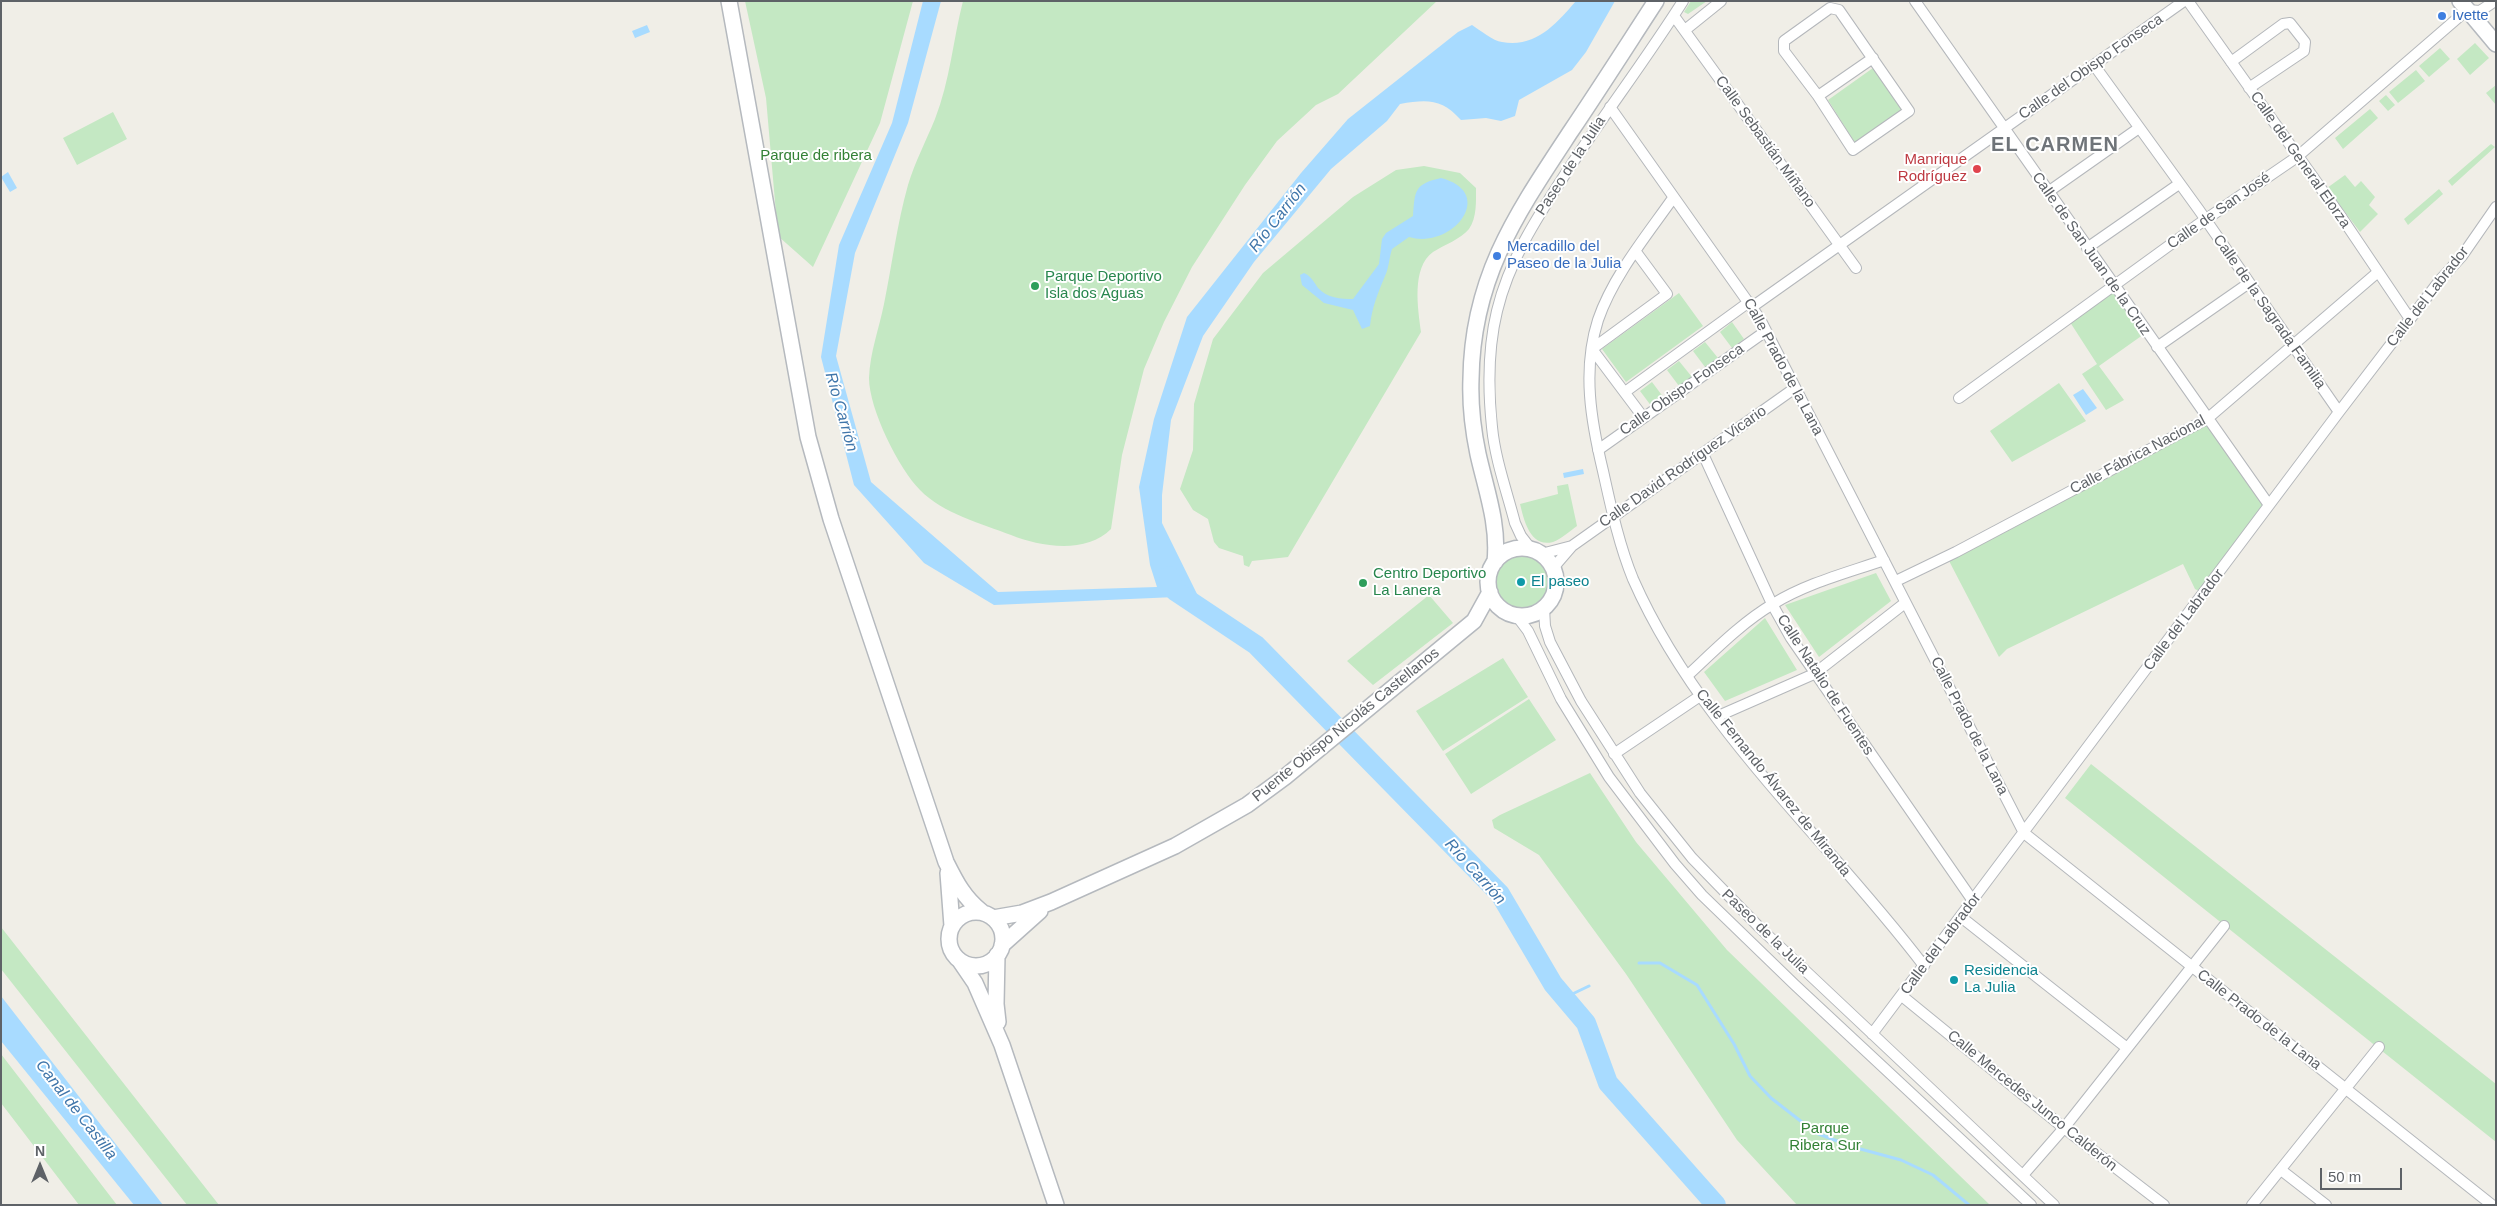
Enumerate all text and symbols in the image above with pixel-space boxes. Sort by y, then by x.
place label: Ivette [2452,7,2489,25]
street label: Calle del Obispo Fonseca [2015,10,2167,124]
marker: Ivette [2436,10,2448,22]
street label: Calle Sebastián Miñano [1711,73,1819,211]
street label: Calle del General Elorza [2246,88,2354,232]
street label: Paseo de la Julia [1532,113,1610,219]
district label: EL CARMEN [1990,133,2120,157]
park label: Parque de ribera [760,147,872,165]
place label: Manrique Rodríguez [1898,151,1967,186]
marker: Manrique Rodríguez [1971,163,1983,175]
street label: Calle de San Juan de la Cruz [2028,169,2154,339]
street label: Calle de San José [2164,169,2274,253]
water label: Río Carrión [1245,180,1311,256]
street label: Calle de la Sagrada Familia [2209,231,2329,393]
place label: Mercadillo del Paseo de la Julia [1507,238,1621,273]
street label: Calle del Labrador [2383,243,2473,351]
marker: Mercadillo del Paseo de la Julia [1491,250,1503,262]
place label: Parque Deportivo Isla dos Aguas [1045,268,1162,303]
marker: Parque Deportivo Isla dos Aguas [1029,280,1041,292]
street label: Calle Prado de la Lana [1739,295,1827,439]
street label: Calle Obispo Fonseca [1616,340,1748,440]
water label: Río Carrión [820,370,862,454]
street label: Calle David Rodríguez Vicario [1596,402,1770,532]
street label: Calle Fábrica Nacional [2067,412,2209,498]
place label: Centro Deportivo La Lanera [1373,565,1486,600]
street label: Calle del Labrador [2140,566,2228,674]
place label: El paseo [1531,573,1589,591]
marker: El paseo [1515,576,1527,588]
marker: Centro Deportivo La Lanera [1357,577,1369,589]
street label: Calle Natalio de Fuentes [1773,611,1877,759]
street label: Puente Obispo Nicolás Castellanos [1249,644,1443,806]
street label: Calle Prado de la Lana [1926,654,2012,798]
street label: Calle Fernando Álvarez de Miranda [1692,686,1854,880]
water label: Río Carrión [1440,835,1510,909]
street label: Paseo de la Julia [1718,886,1812,978]
street label: Calle del Labrador [1897,890,1985,998]
place label: Residencia La Julia [1964,962,2038,997]
street label: Calle Prado de la Lana [2193,966,2325,1074]
marker: Residencia La Julia [1948,974,1960,986]
street label: Calle Mercedes Junco Calderón [1943,1027,2121,1175]
water label: Canal de Castilla [31,1056,121,1164]
park label: Parque Ribera Sur [1789,1120,1861,1155]
north arrow [15,1141,65,1191]
text: N [35,1143,45,1159]
scale bar [2322,1158,2404,1190]
text: 50 m [2328,1168,2361,1185]

